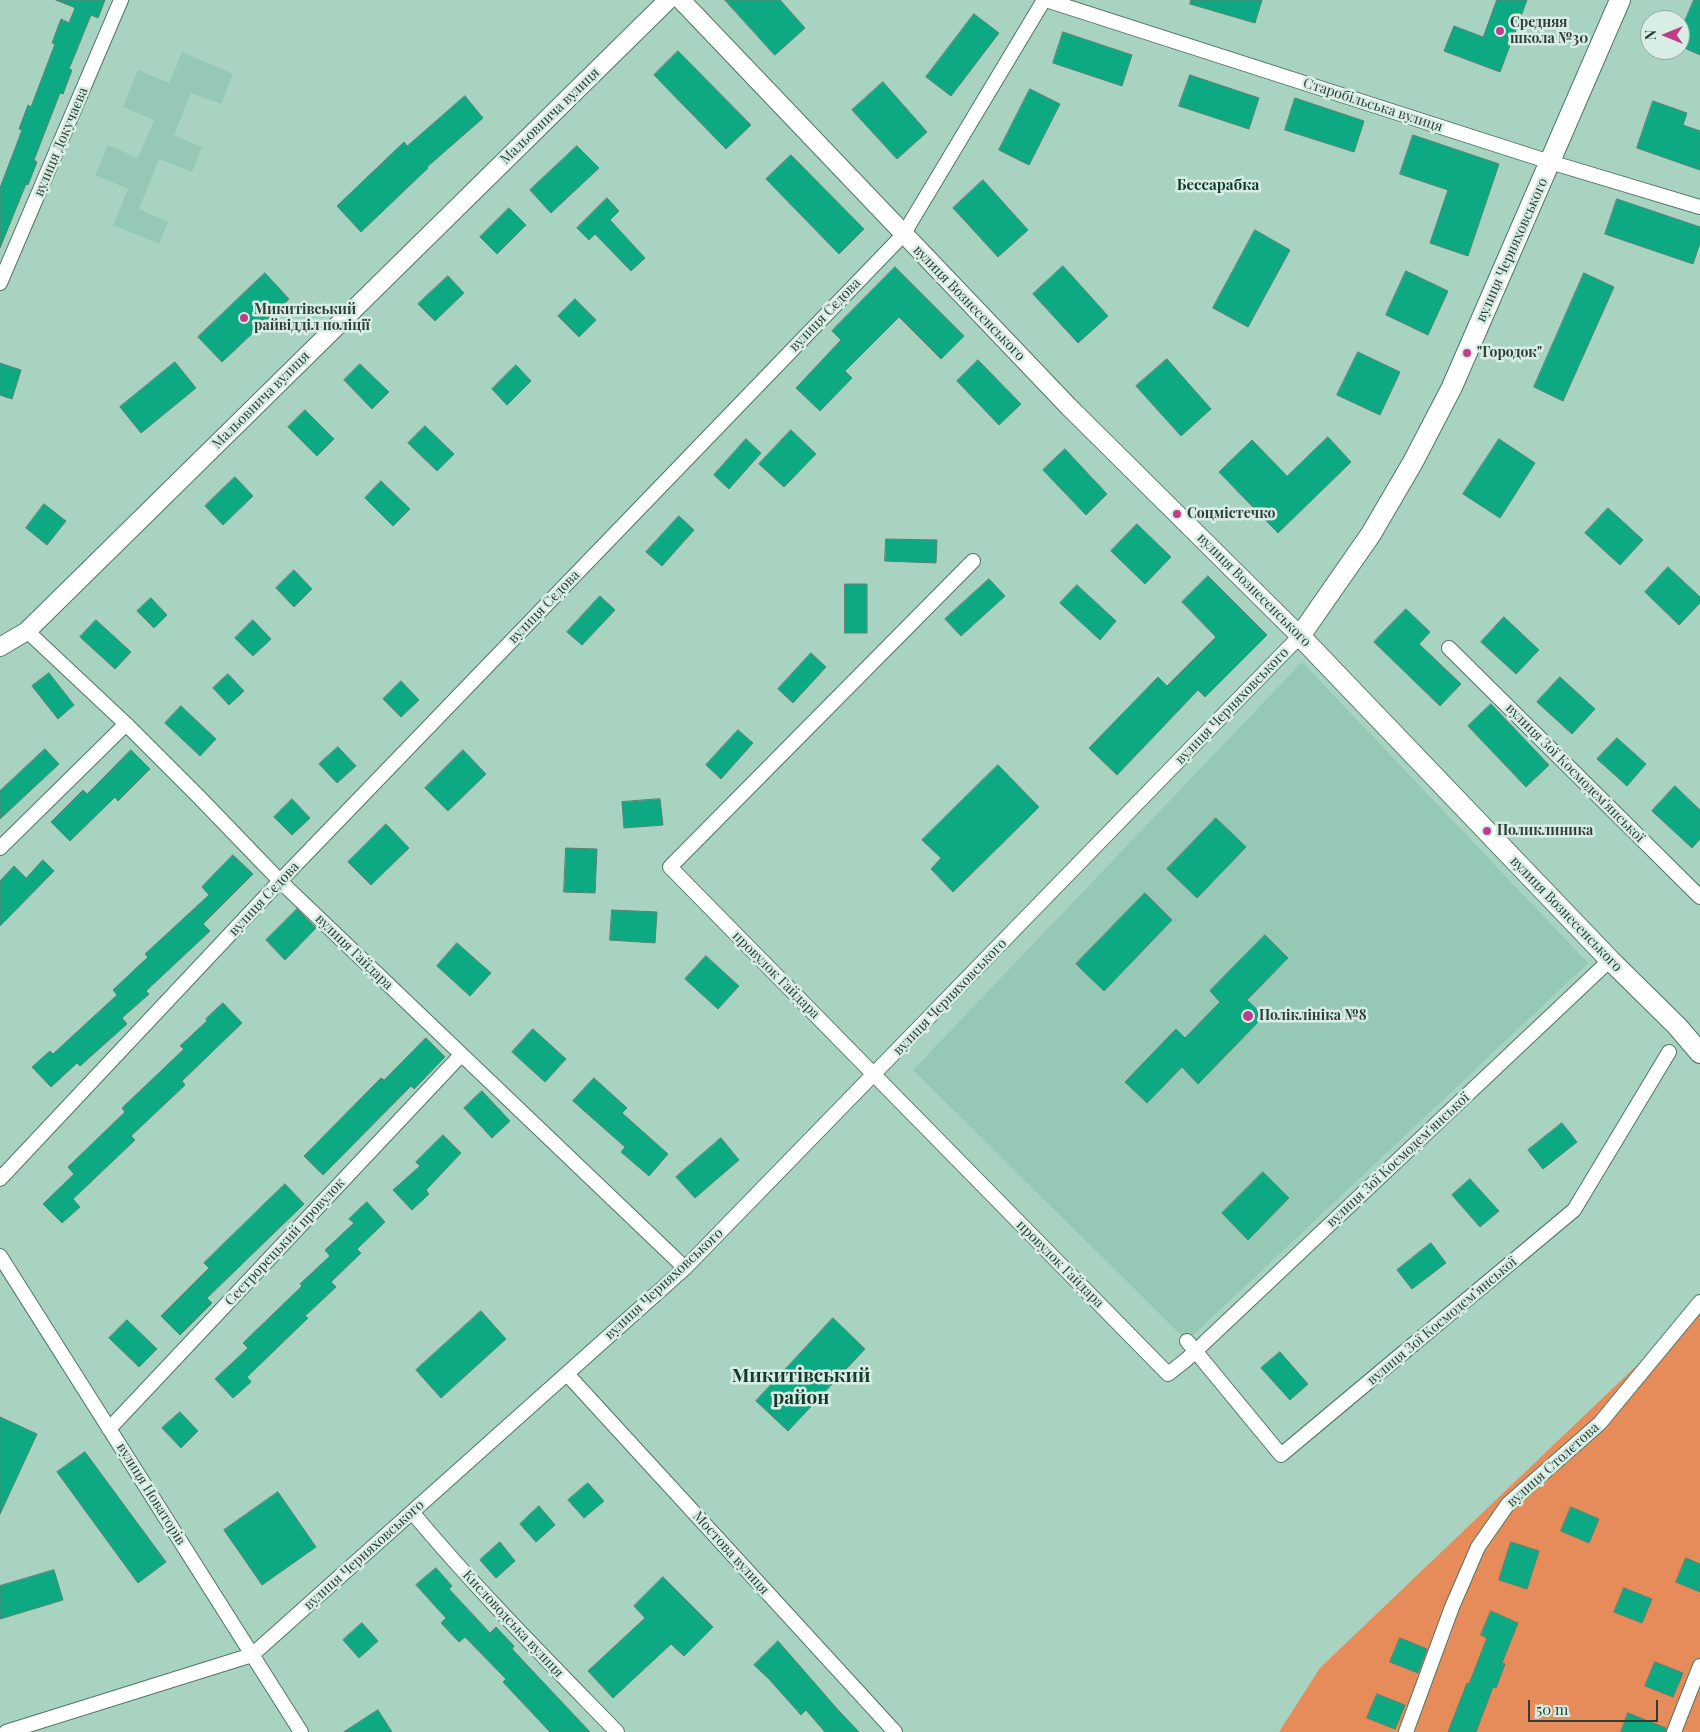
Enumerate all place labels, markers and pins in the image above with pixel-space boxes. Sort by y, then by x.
place label: Средняя школа №30 [1510,15,1588,48]
marker: Средняя школа №30 [1494,25,1506,37]
place label: Микитівський райвідділ поліції [254,302,370,334]
marker: Микитівський райвідділ поліції [238,312,250,324]
place label: "Городок" [1477,345,1542,361]
marker: "Городок" [1461,347,1473,359]
place label: Соцмістечко [1187,506,1276,522]
marker: Соцмістечко [1171,508,1183,520]
place label: Поликлиника [1497,823,1593,839]
marker: Поликлиника [1481,825,1493,837]
place label: Поліклініка №8 [1259,1008,1367,1024]
marker: Поліклініка №8 [1241,1009,1255,1023]

